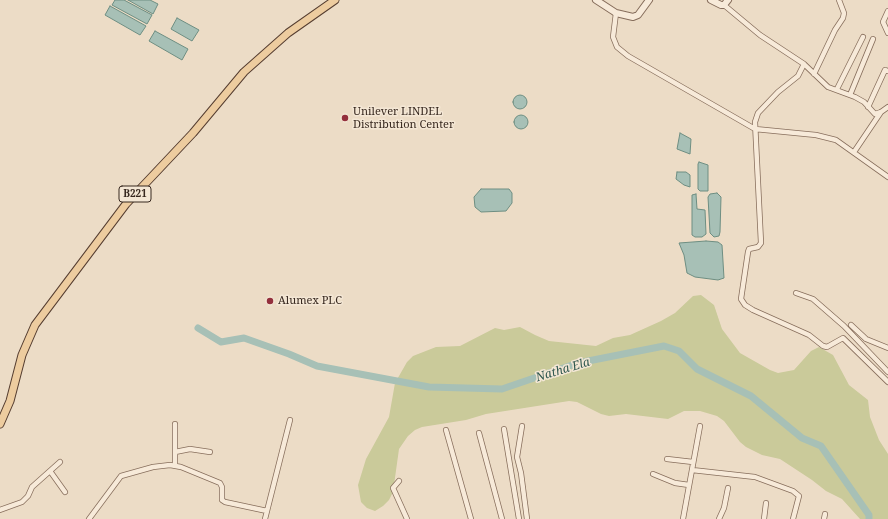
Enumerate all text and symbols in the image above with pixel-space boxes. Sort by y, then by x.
place label: Unilever LINDEL Distribution Center [353,105,454,131]
marker: Unilever LINDEL Distribution Center [340,113,350,123]
road number: B221 [119,186,151,202]
place label: Alumex PLC [278,294,342,308]
marker: Alumex PLC [265,296,275,306]
water label: Natha Ela [534,355,592,385]

